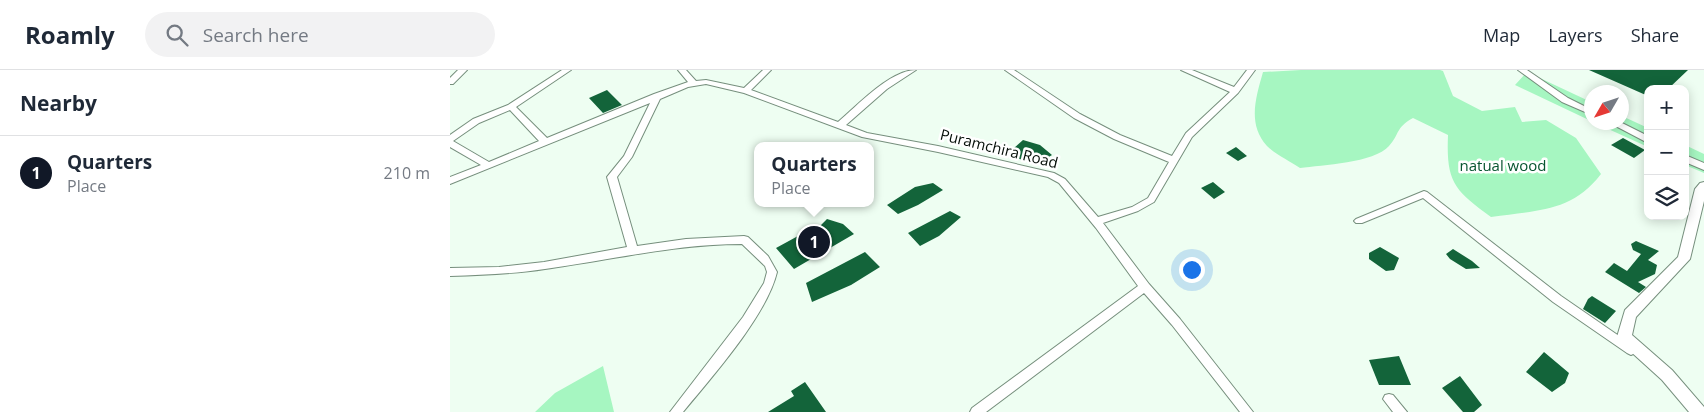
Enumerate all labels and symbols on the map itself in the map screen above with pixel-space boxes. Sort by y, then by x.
north arrow [1584,85,1629,130]
street label: Puramchira Road [938,124,1060,172]
park label: natual wood [1460,155,1546,175]
pin: 1 [798,223,830,261]
your location [1179,257,1205,283]

